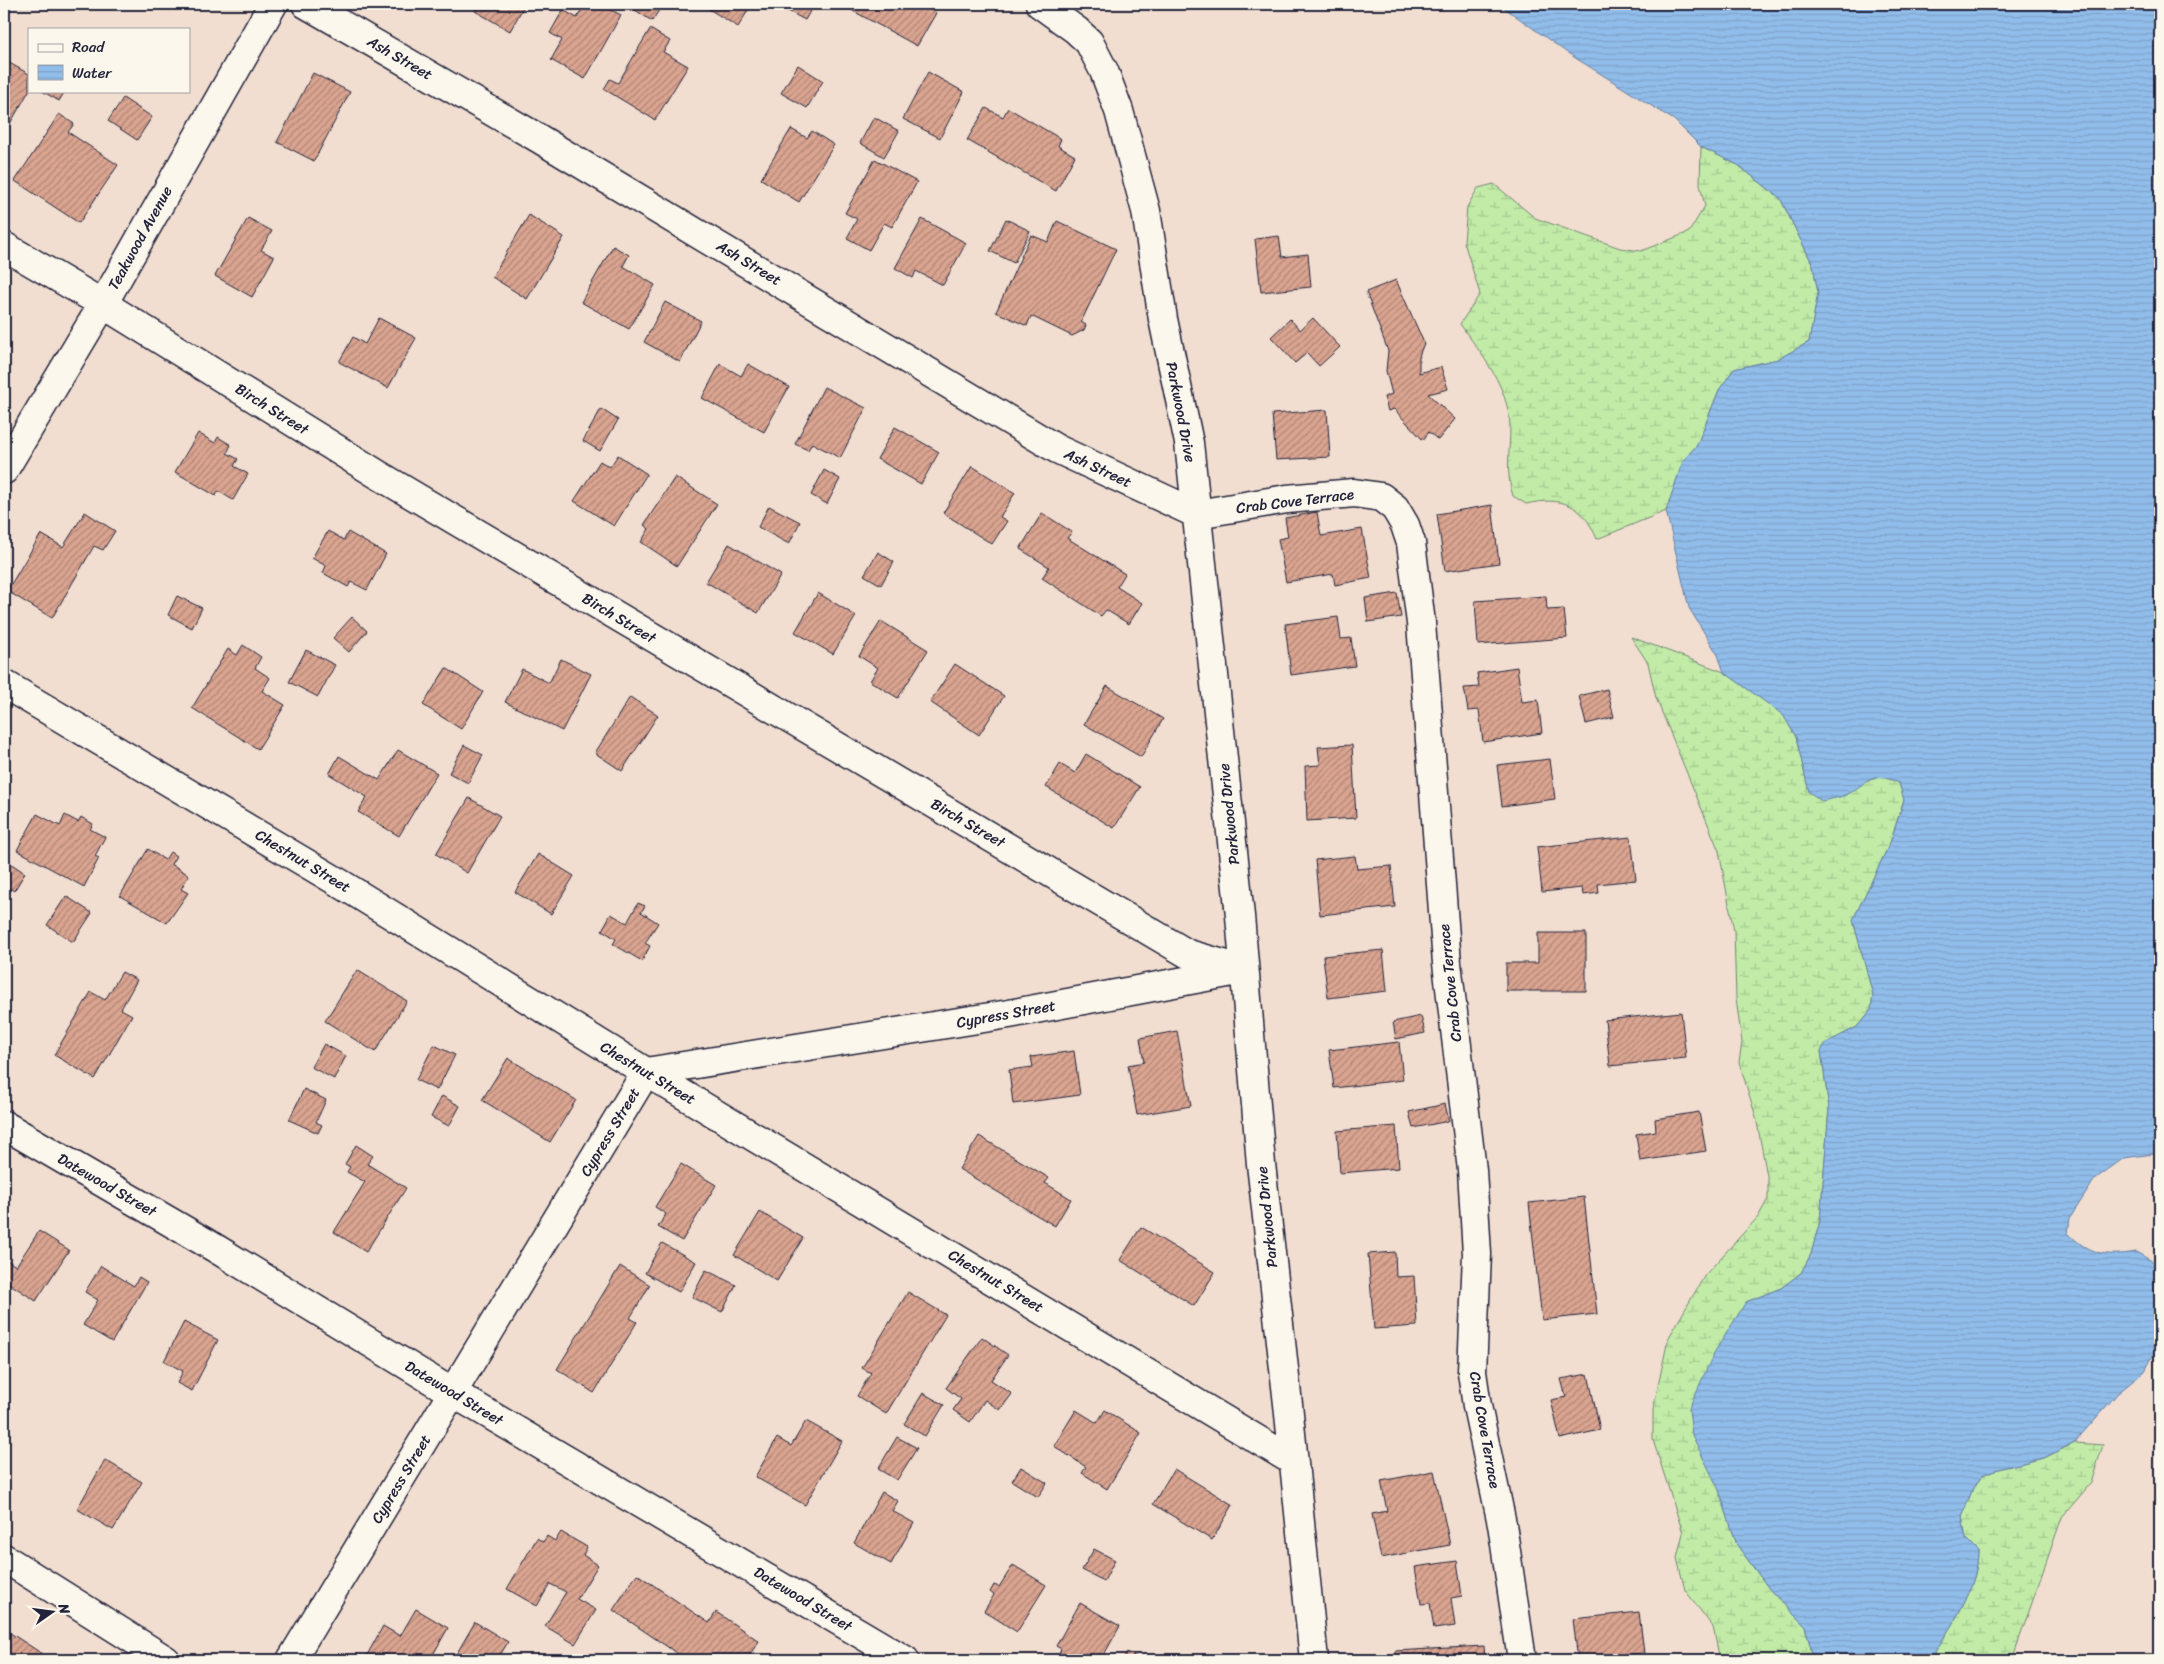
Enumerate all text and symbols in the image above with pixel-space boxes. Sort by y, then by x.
legend [28,28,190,92]
street label: Ash Street [361,28,438,88]
text: Road [72,34,105,60]
text: Water [72,60,112,86]
street label: Teakwood Avenue [101,181,180,295]
street label: Ash Street [711,233,787,293]
street label: Parkwood Drive [1159,359,1204,465]
street label: Birch Street [230,376,315,442]
street label: Ash Street [1059,441,1137,495]
street label: Crab Cove Terrace [1235,481,1355,521]
street label: Birch Street [577,586,662,651]
street label: Parkwood Drive [1211,762,1247,866]
street label: Birch Street [926,791,1011,855]
street label: Chestnut Street [250,822,356,900]
street label: Crab Cove Terrace [1431,923,1469,1043]
street label: Cypress Street [954,992,1058,1036]
street label: Chestnut Street [595,1034,701,1112]
street label: Cypress Street [573,1082,647,1182]
street label: Datewood Street [52,1146,162,1225]
street label: Parkwood Drive [1249,1165,1285,1269]
street label: Chestnut Street [943,1242,1049,1320]
street label: Datewood Street [400,1353,509,1433]
street label: Crab Cove Terrace [1462,1369,1508,1491]
street label: Cypress Street [364,1429,438,1529]
street label: Datewood Street [749,1559,858,1639]
north arrow [28,1586,78,1636]
text: N [51,1600,78,1617]

